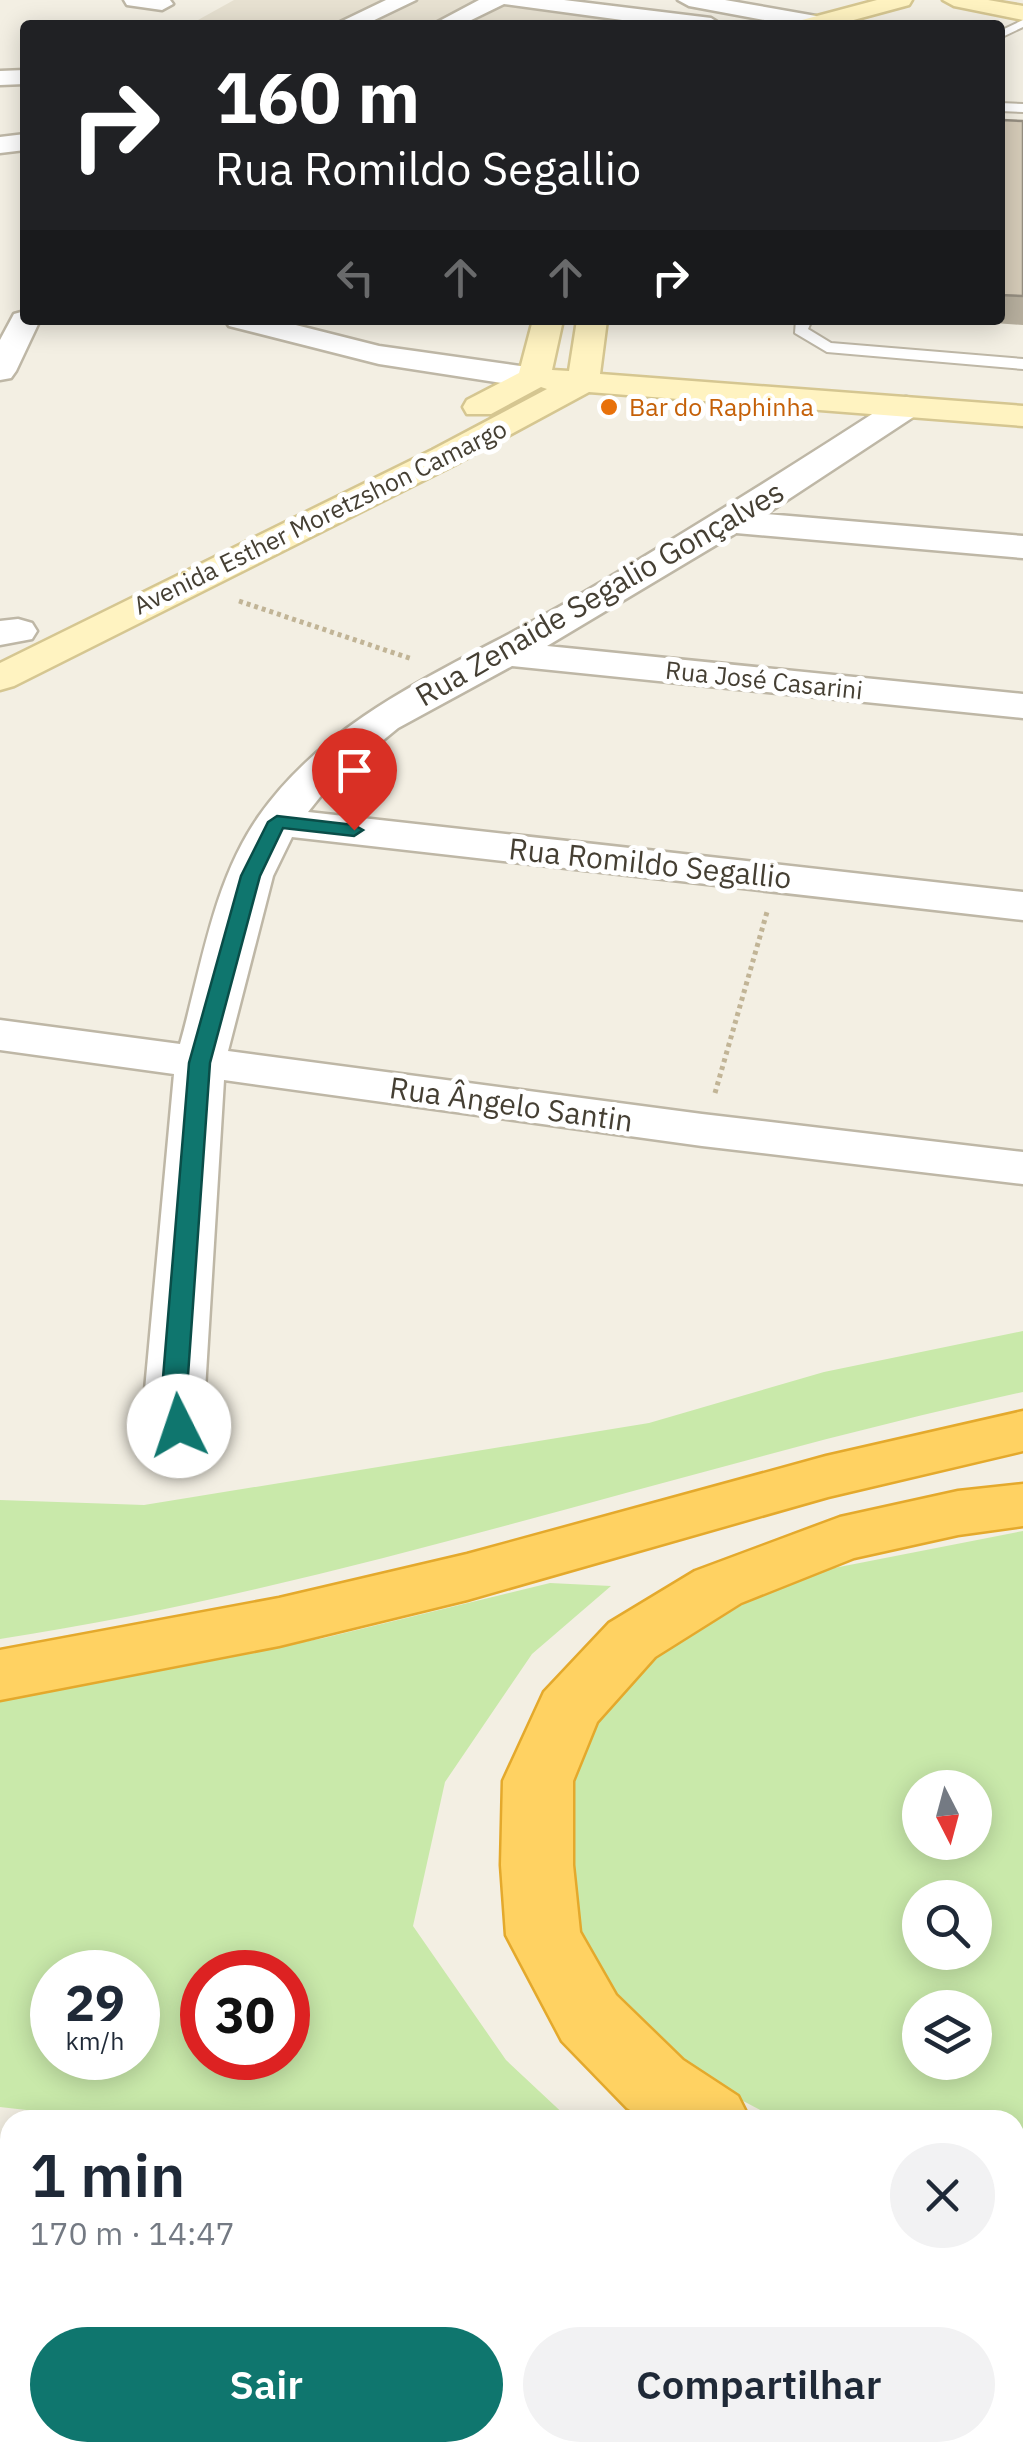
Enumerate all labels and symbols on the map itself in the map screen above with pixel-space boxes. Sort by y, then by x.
place label: Bar do Raphinha [629,390,814,423]
marker: Bar do Raphinha [598,396,620,418]
street label: Avenida Esther Moretzshon Camargo [128,412,512,622]
street label: Rua Zenaide Segalio Gonçalves [408,471,790,714]
street label: Rua José Casarini [664,653,864,706]
pin [312,728,397,831]
street label: Rua Romildo Segallio [507,828,794,897]
street label: Rua Ângelo Santin [387,1067,635,1140]
position arrow [127,1374,231,1478]
north arrow [902,1770,992,1860]
speed limit sign: 30 [180,1950,310,2080]

